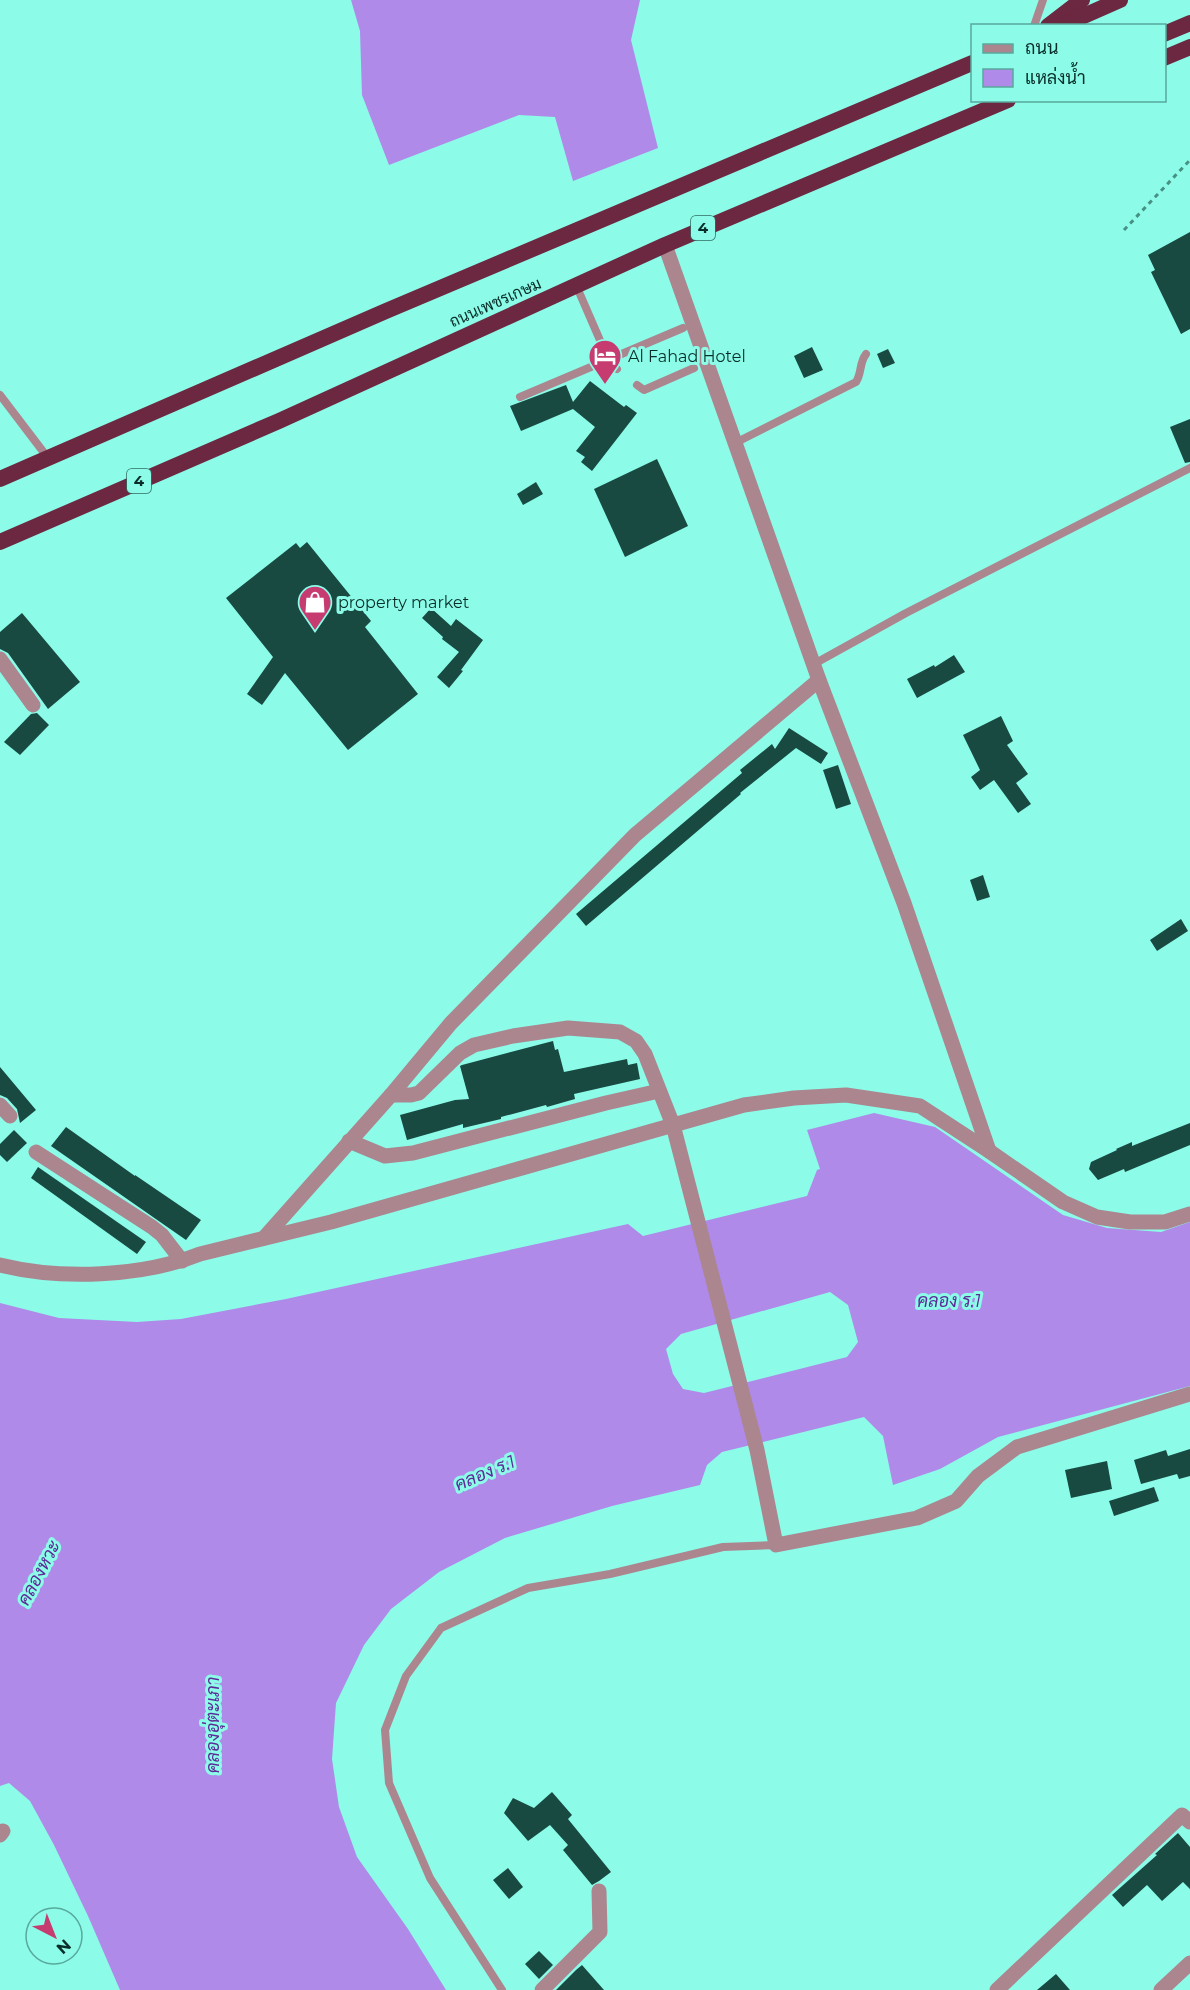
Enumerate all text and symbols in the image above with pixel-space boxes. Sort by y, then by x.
legend [971,24,1166,102]
text: ถนน [1025,37,1058,59]
text: แหล่งน้ำ [1025,62,1086,89]
road number: 4 [691,216,715,240]
street label: ถนนเพชรเกษม [446,274,544,331]
hotel icon: Al Fahad Hotel [587,338,623,385]
place label: Al Fahad Hotel [628,347,746,366]
road number: 4 [127,469,151,493]
shop icon: property market [297,584,333,631]
place label: property market [338,593,470,612]
water label: คลอง ร.1 [917,1290,981,1312]
water label: คลอง ร.1 [451,1450,519,1496]
water label: คลองหวะ [13,1536,65,1609]
water label: คลองอุ่ตะเภา [201,1676,225,1773]
north arrow [24,1906,84,1966]
text: N [53,1935,75,1958]

